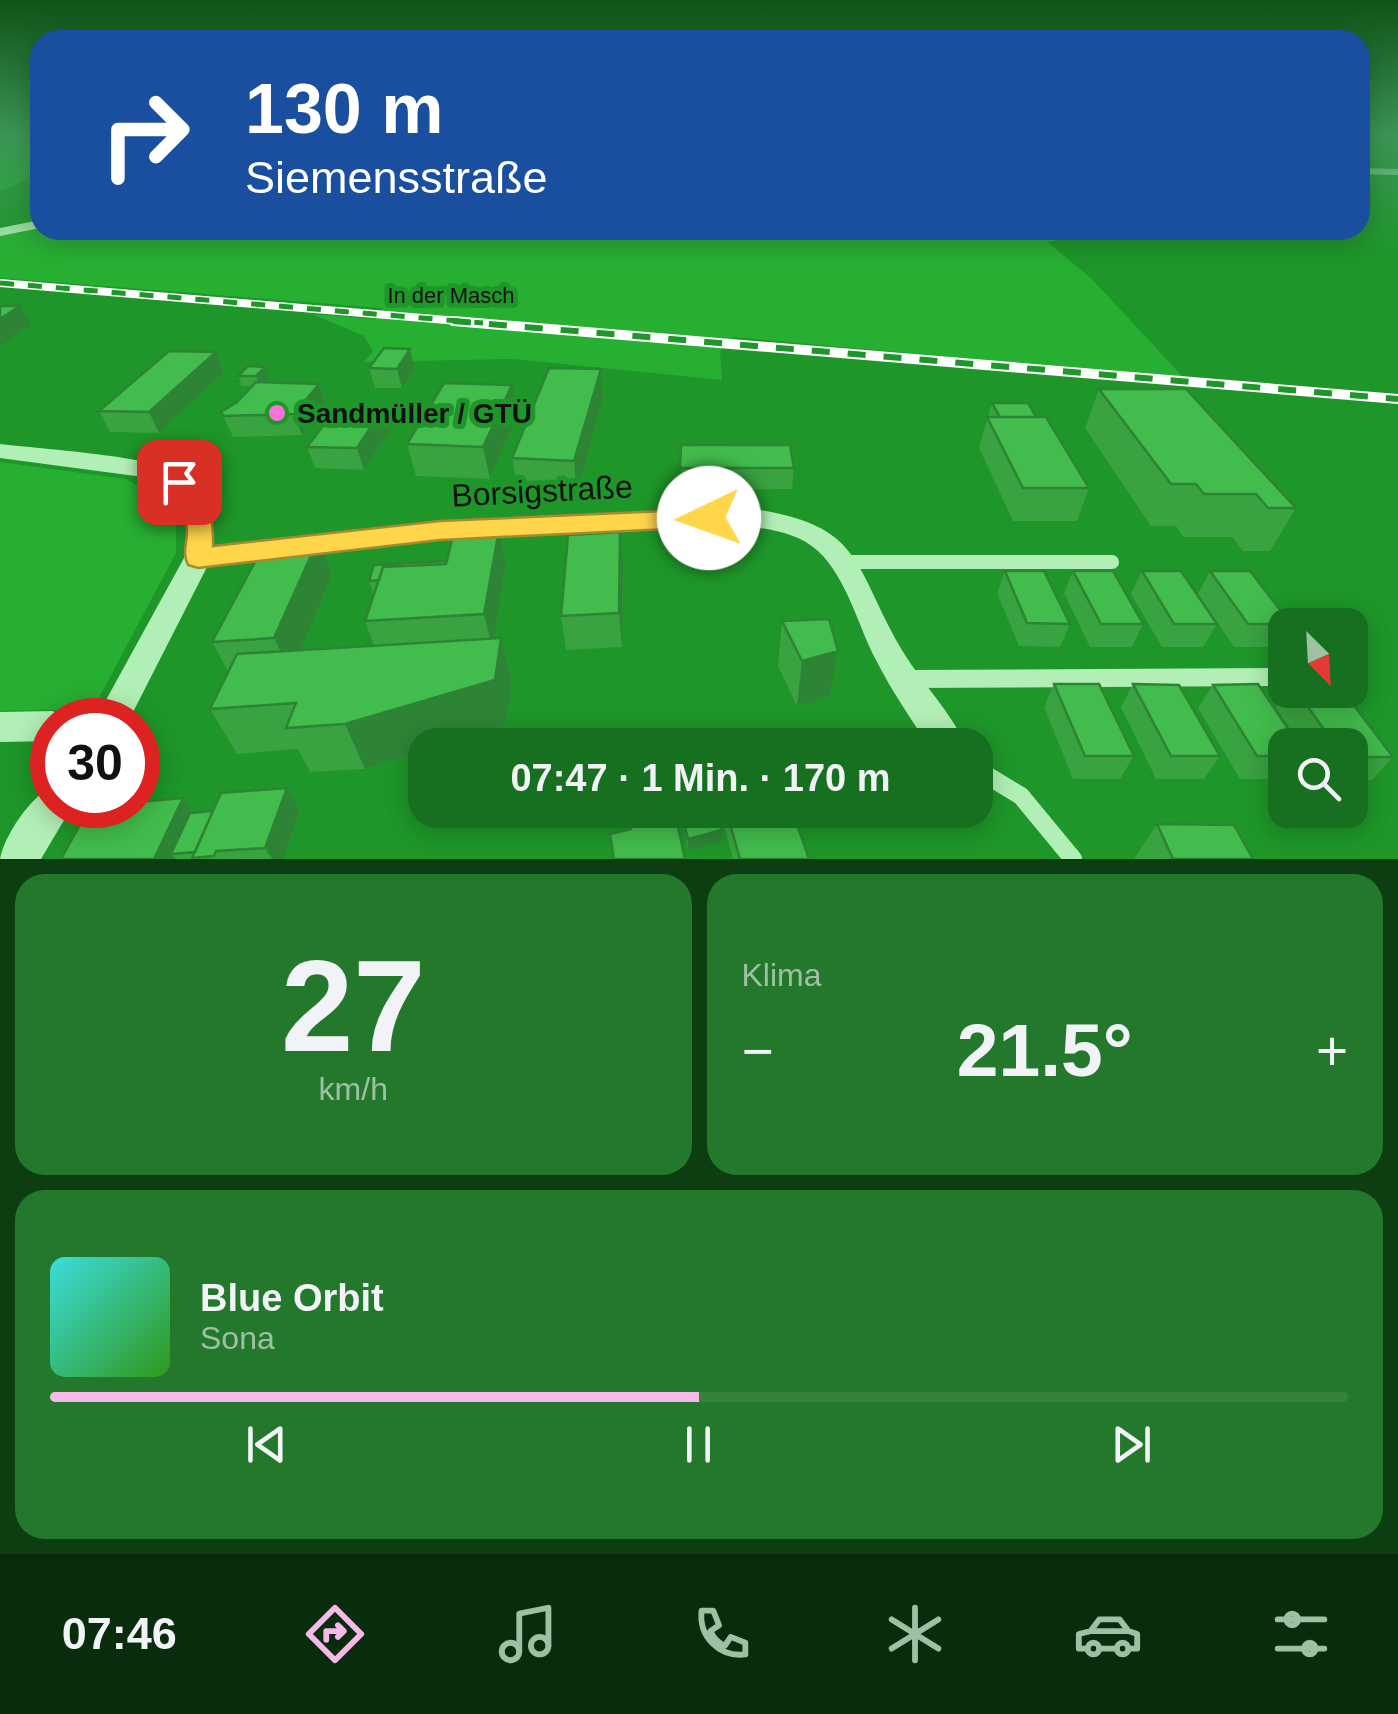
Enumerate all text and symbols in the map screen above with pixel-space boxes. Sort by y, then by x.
icon: right [80,70,210,200]
text: 130 m [245,70,443,148]
text: Siemensstraße [245,152,548,203]
park label: In der Masch [387,283,515,308]
place label: Sandmüller / GTÜ [297,398,532,429]
marker: Sandmüller / GTÜ [266,402,288,424]
pin [137,440,222,525]
icon: arrive [152,455,207,510]
position arrow [657,466,761,570]
street label: Borsigstraße [450,468,634,514]
north arrow [1268,608,1368,708]
map controls [1268,608,1368,828]
speed limit sign: 30 [30,698,160,828]
button: search [1268,728,1368,828]
text: 07:47 · 1 Min. · 170 m [510,757,891,799]
text: 27 [281,933,426,1079]
text: Klima [742,957,822,993]
text: 21.5° [957,1008,1133,1092]
text: − [742,1020,774,1082]
text: + [1316,1020,1348,1082]
text: km/h [319,1071,388,1107]
text: Blue Orbit [200,1277,384,1319]
text: Sona [200,1320,275,1356]
icon: previous [239,1417,294,1472]
icon: pause [671,1417,726,1472]
icon: next [1104,1417,1159,1472]
icon: directions [300,1599,370,1669]
icon: music [493,1599,563,1669]
icon: phone [687,1599,757,1669]
icon: climate [880,1599,950,1669]
icon: car [1073,1599,1143,1669]
icon: filters [1266,1599,1336,1669]
text: 07:46 [62,1608,177,1659]

